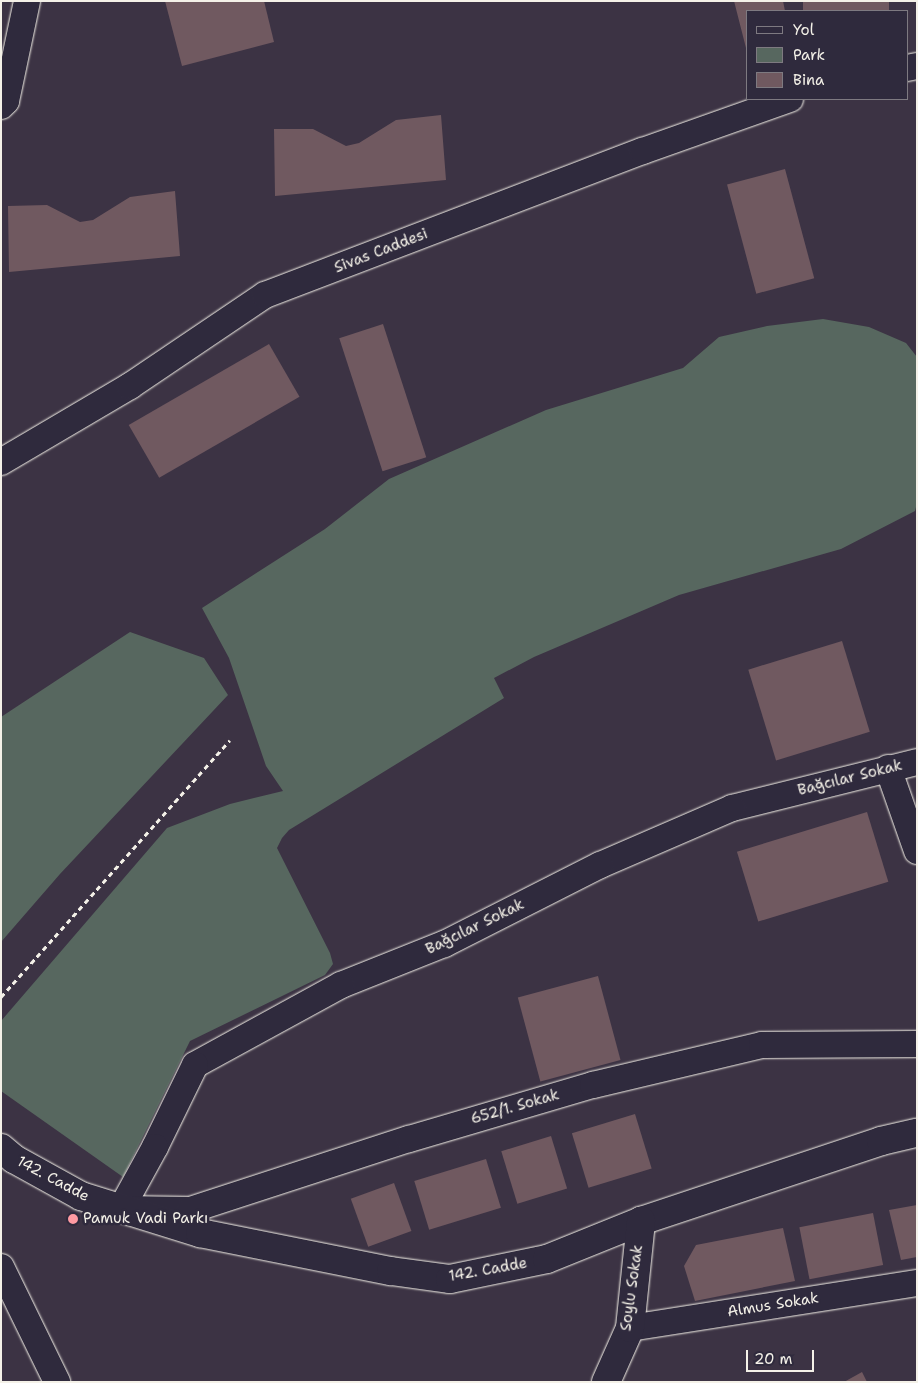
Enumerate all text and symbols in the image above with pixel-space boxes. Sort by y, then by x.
legend [746,10,908,100]
text: Yol [793,20,814,40]
text: Park [793,45,825,65]
text: Bina [793,70,824,90]
street label: Sivas Caddesi [332,225,430,277]
street label: Bağcılar Sokak [796,756,904,800]
street label: Bağcılar Sokak [423,895,527,959]
street label: 652/1. Sokak [469,1086,561,1128]
street label: 142. Cadde [14,1152,92,1206]
place label: Pamuk Vadi Parkı [83,1210,208,1228]
marker: Pamuk Vadi Parkı [67,1213,79,1225]
street label: Soylu Sokak [617,1244,647,1332]
street label: 142. Cadde [447,1254,529,1286]
street label: Almus Sokak [726,1289,820,1321]
scale bar [748,1340,816,1372]
text: 20 m [754,1349,793,1369]

